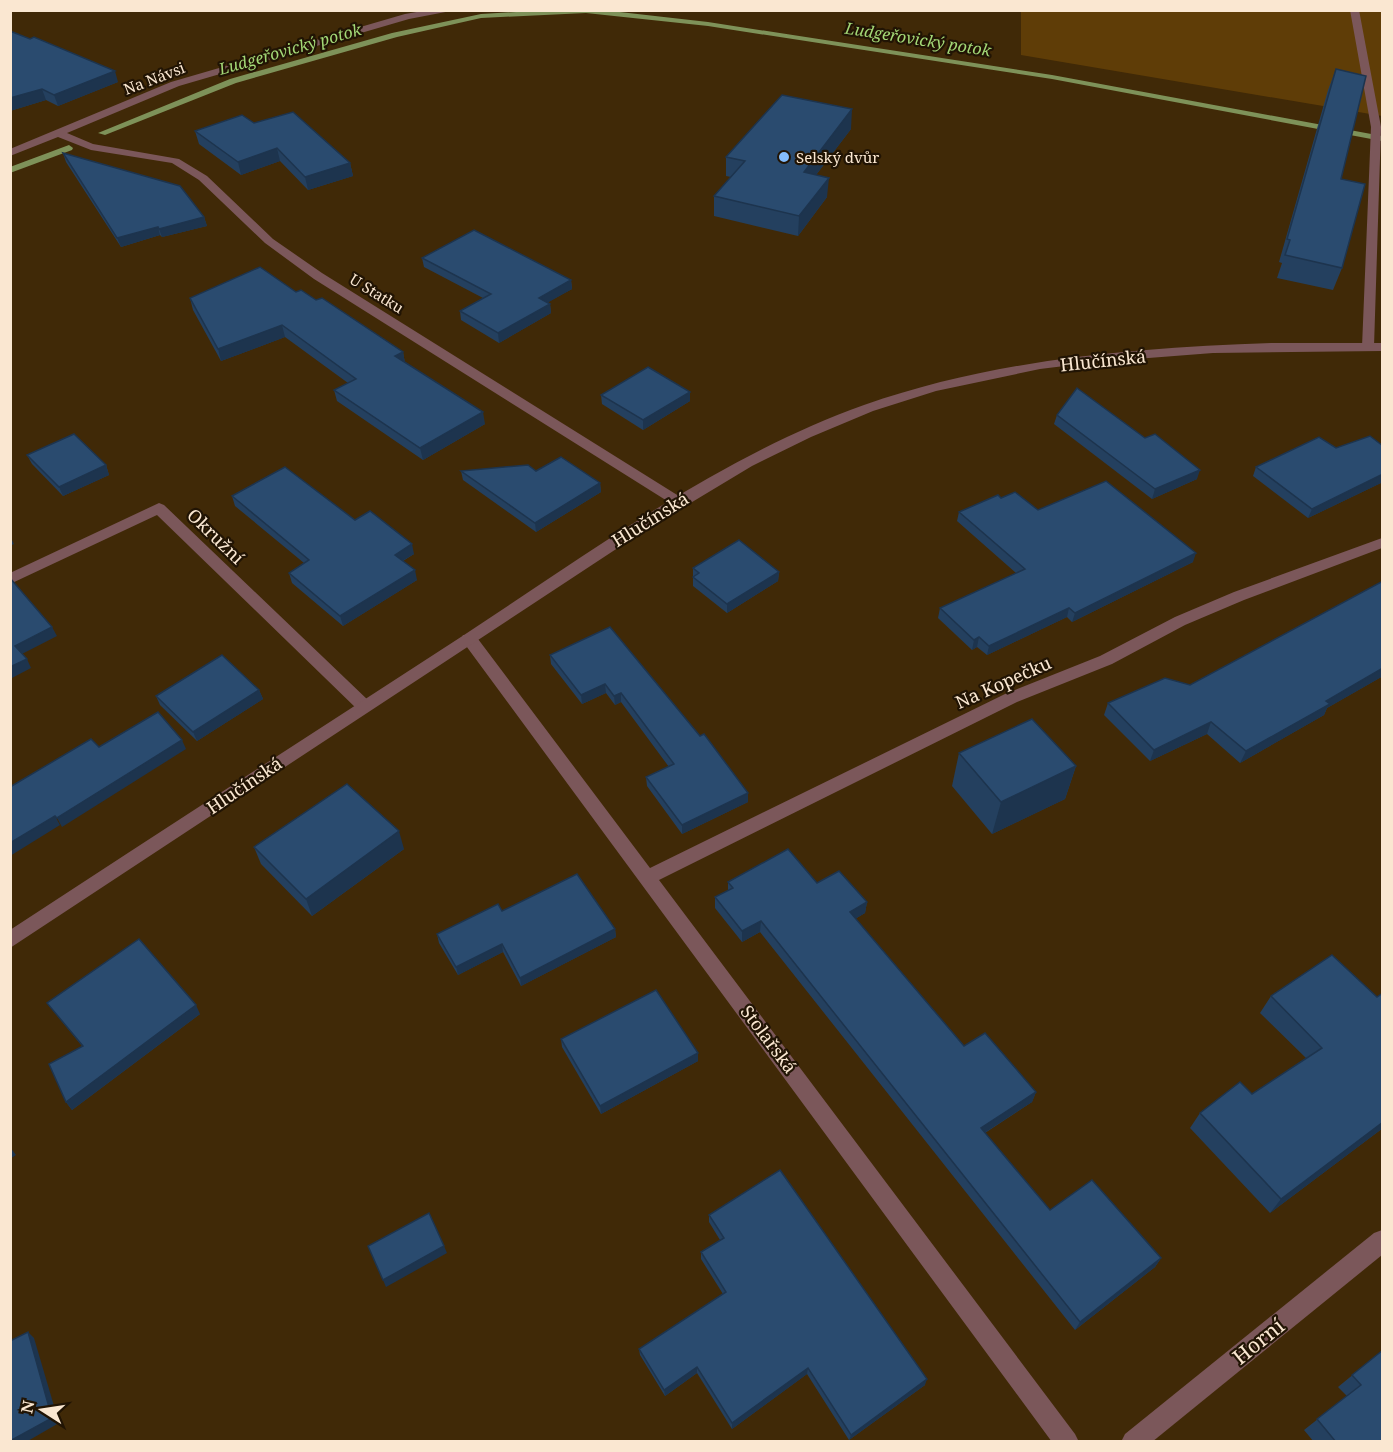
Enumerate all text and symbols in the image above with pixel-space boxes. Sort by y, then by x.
water label: Ludgeřovický potok [842,16,993,62]
water label: Ludgeřovický potok [215,18,365,80]
street label: Na Návsi [121,57,188,99]
place label: Selský dvůr [796,147,879,167]
marker: Selský dvůr [777,150,791,164]
street label: U Statku [346,269,408,318]
street label: Hlučínská [1059,344,1147,376]
street label: Hlučínská [607,486,693,552]
street label: Okružní [182,503,250,569]
street label: Na Kopečku [951,650,1055,714]
street label: Hlučínská [202,751,286,819]
street label: Stolařská [735,1000,803,1078]
street label: Horní [1226,1311,1290,1370]
north arrow [12,1380,72,1440]
text: N [15,1398,39,1415]

